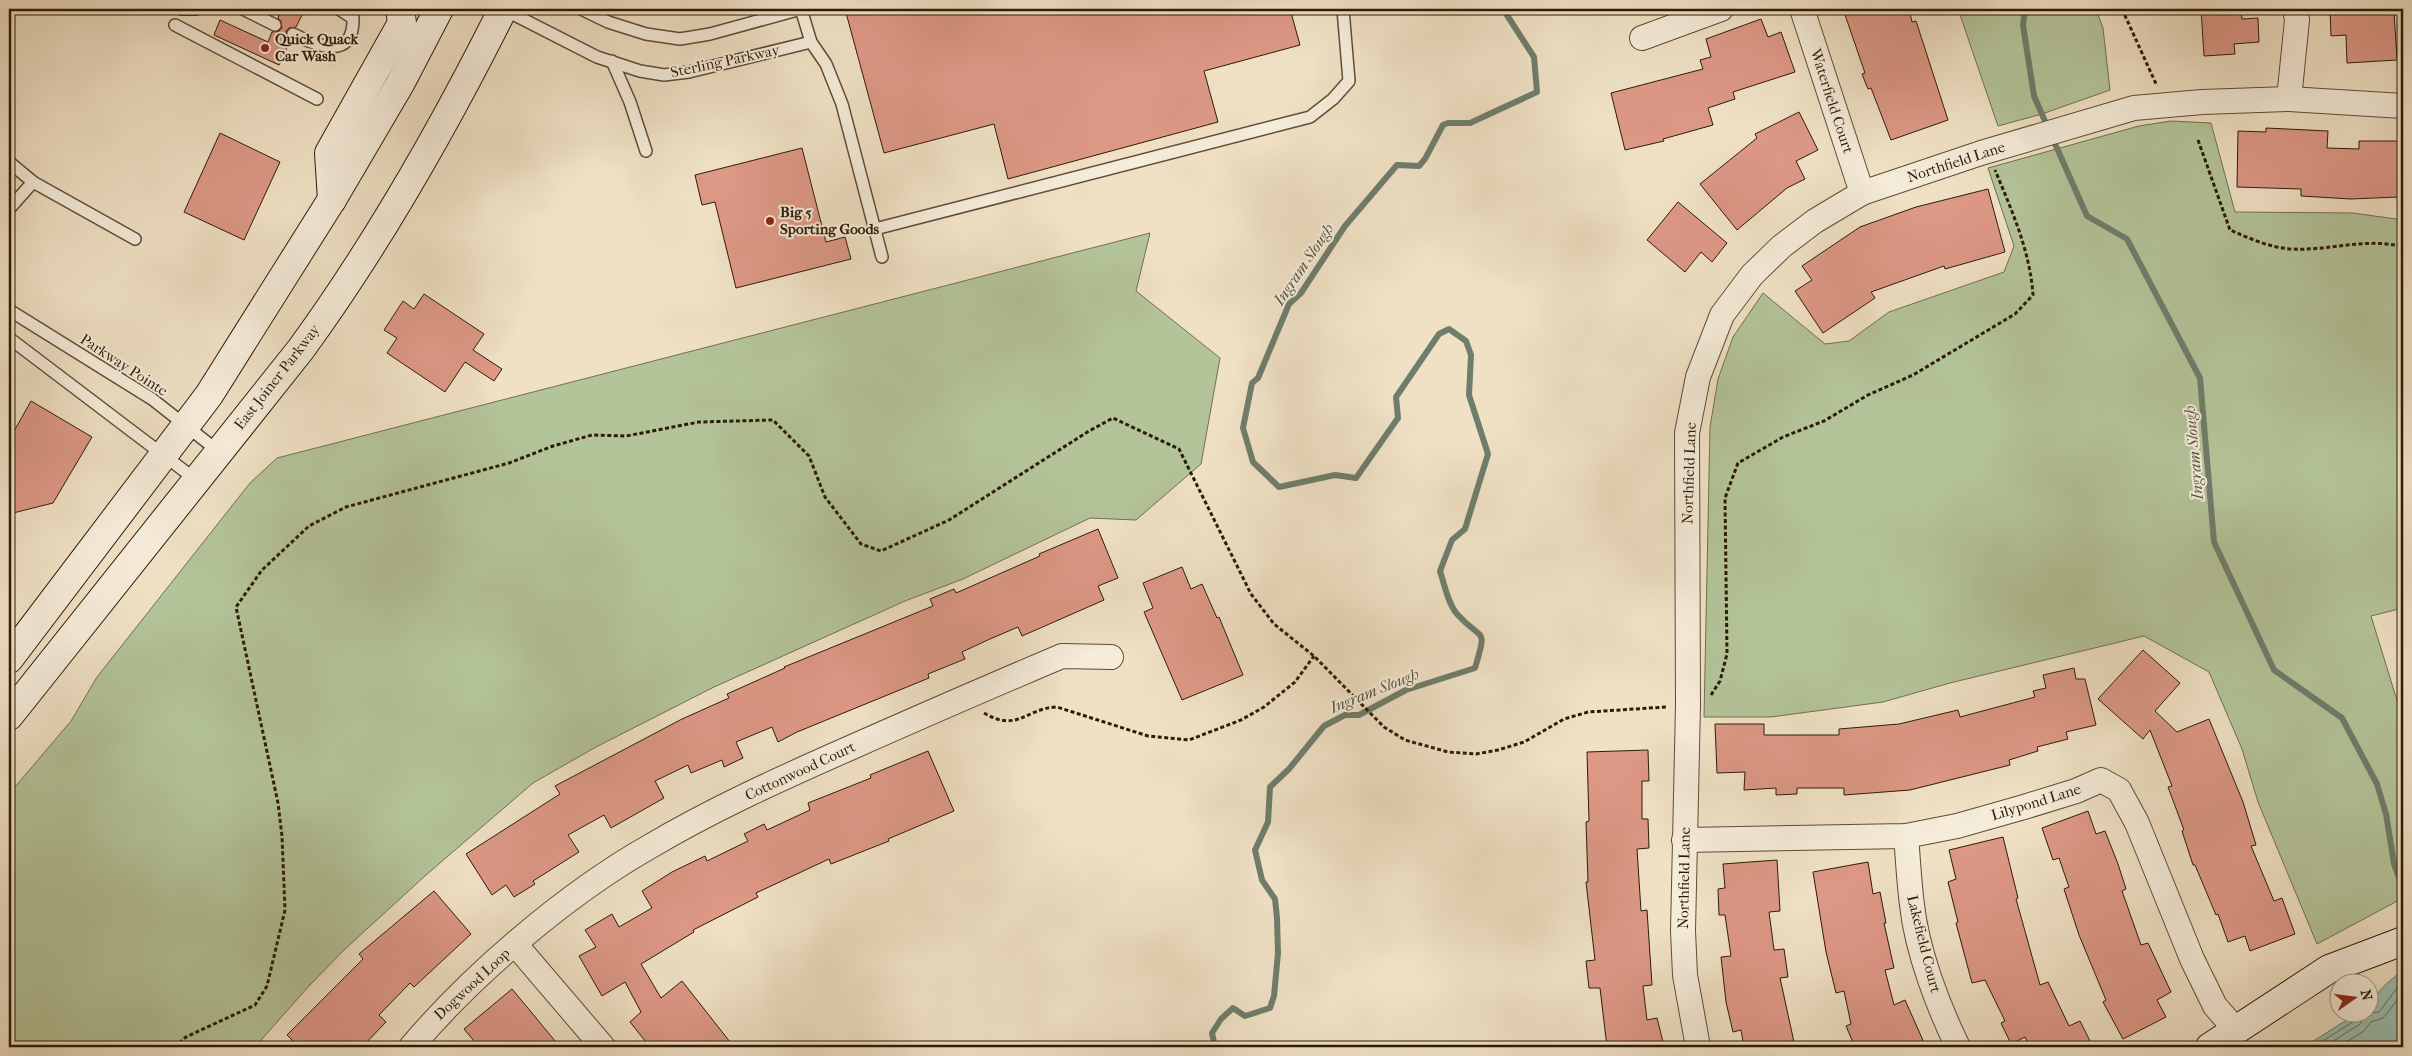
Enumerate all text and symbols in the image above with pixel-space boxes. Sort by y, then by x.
place label: Quick Quack Car Wash [275,30,359,65]
street label: Sterling Parkway [669,40,782,81]
marker: Quick Quack Car Wash [259,42,271,54]
street label: Waterfield Court [1806,46,1858,156]
street label: Northfield Lane [1905,137,2008,186]
place label: Big 5 Sporting Goods [780,203,880,238]
marker: Big 5 Sporting Goods [764,215,776,227]
water label: Ingram Slough [1269,220,1338,310]
street label: East Joiner Parkway [230,320,324,433]
street label: Parkway Pointe [77,330,172,400]
water label: Ingram Slough [2180,405,2207,502]
street label: Northfield Lane [1678,421,1700,524]
water label: Ingram Slough [1326,664,1422,717]
street label: Cottonwood Court [742,737,859,804]
street label: Lilypond Lane [1989,780,2084,824]
street label: Northfield Lane [1674,826,1694,929]
street label: Lakefield Court [1903,893,1945,995]
street label: Dogwood Loop [430,944,514,1024]
north arrow [2330,974,2380,1024]
text: N [2357,988,2376,1003]

